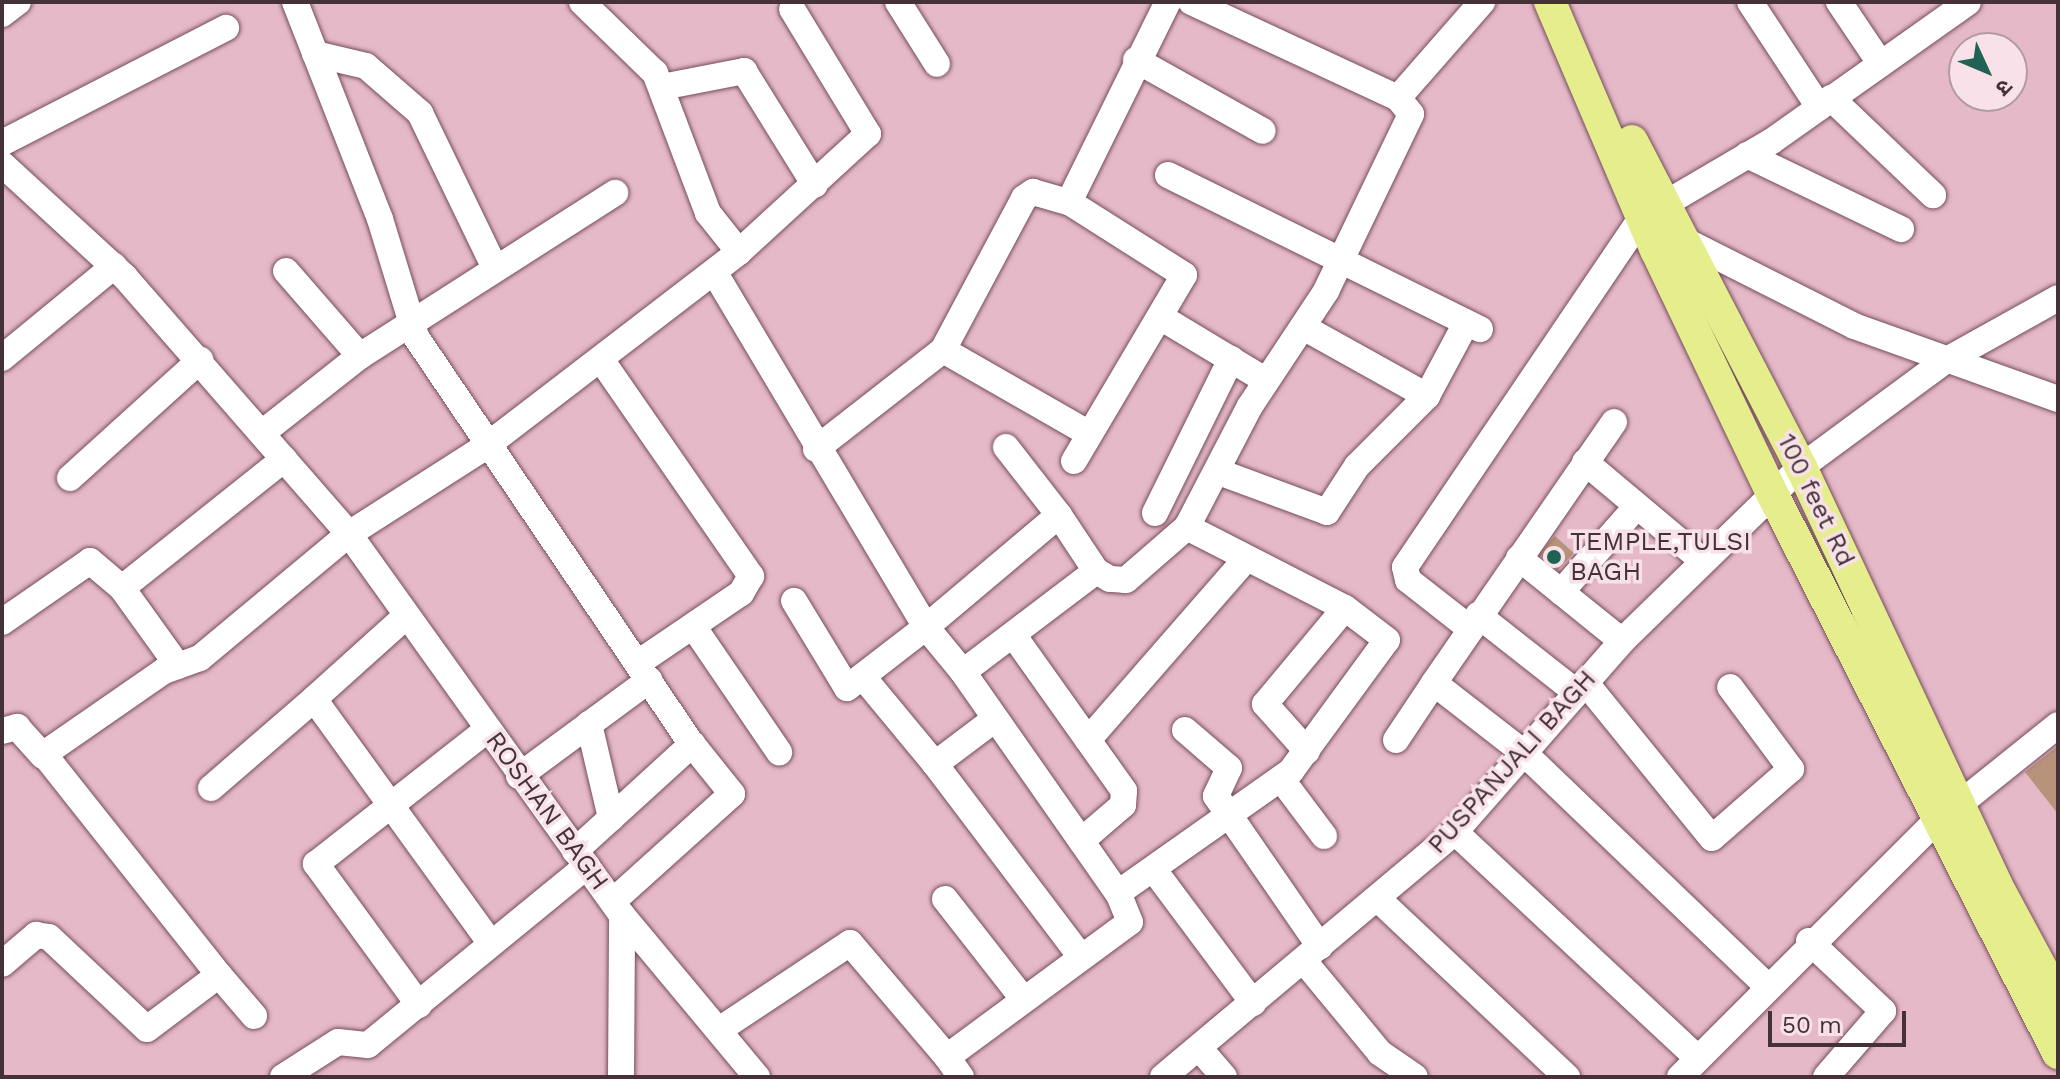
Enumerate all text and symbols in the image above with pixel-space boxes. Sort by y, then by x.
north arrow [1948,32,2028,112]
text: उ [1991,74,2018,101]
street label: 100 feet Rd [1770,429,1862,571]
place label: TEMPLE,TULSI BAGH [1570,526,1751,588]
marker: TEMPLE,TULSI BAGH [1545,548,1563,566]
street label: PUSPANJALI BAGH [1421,664,1603,860]
street label: ROSHAN BAGH [479,726,615,896]
scale bar [1772,995,1910,1045]
text: 50 m [1782,1011,1842,1039]

